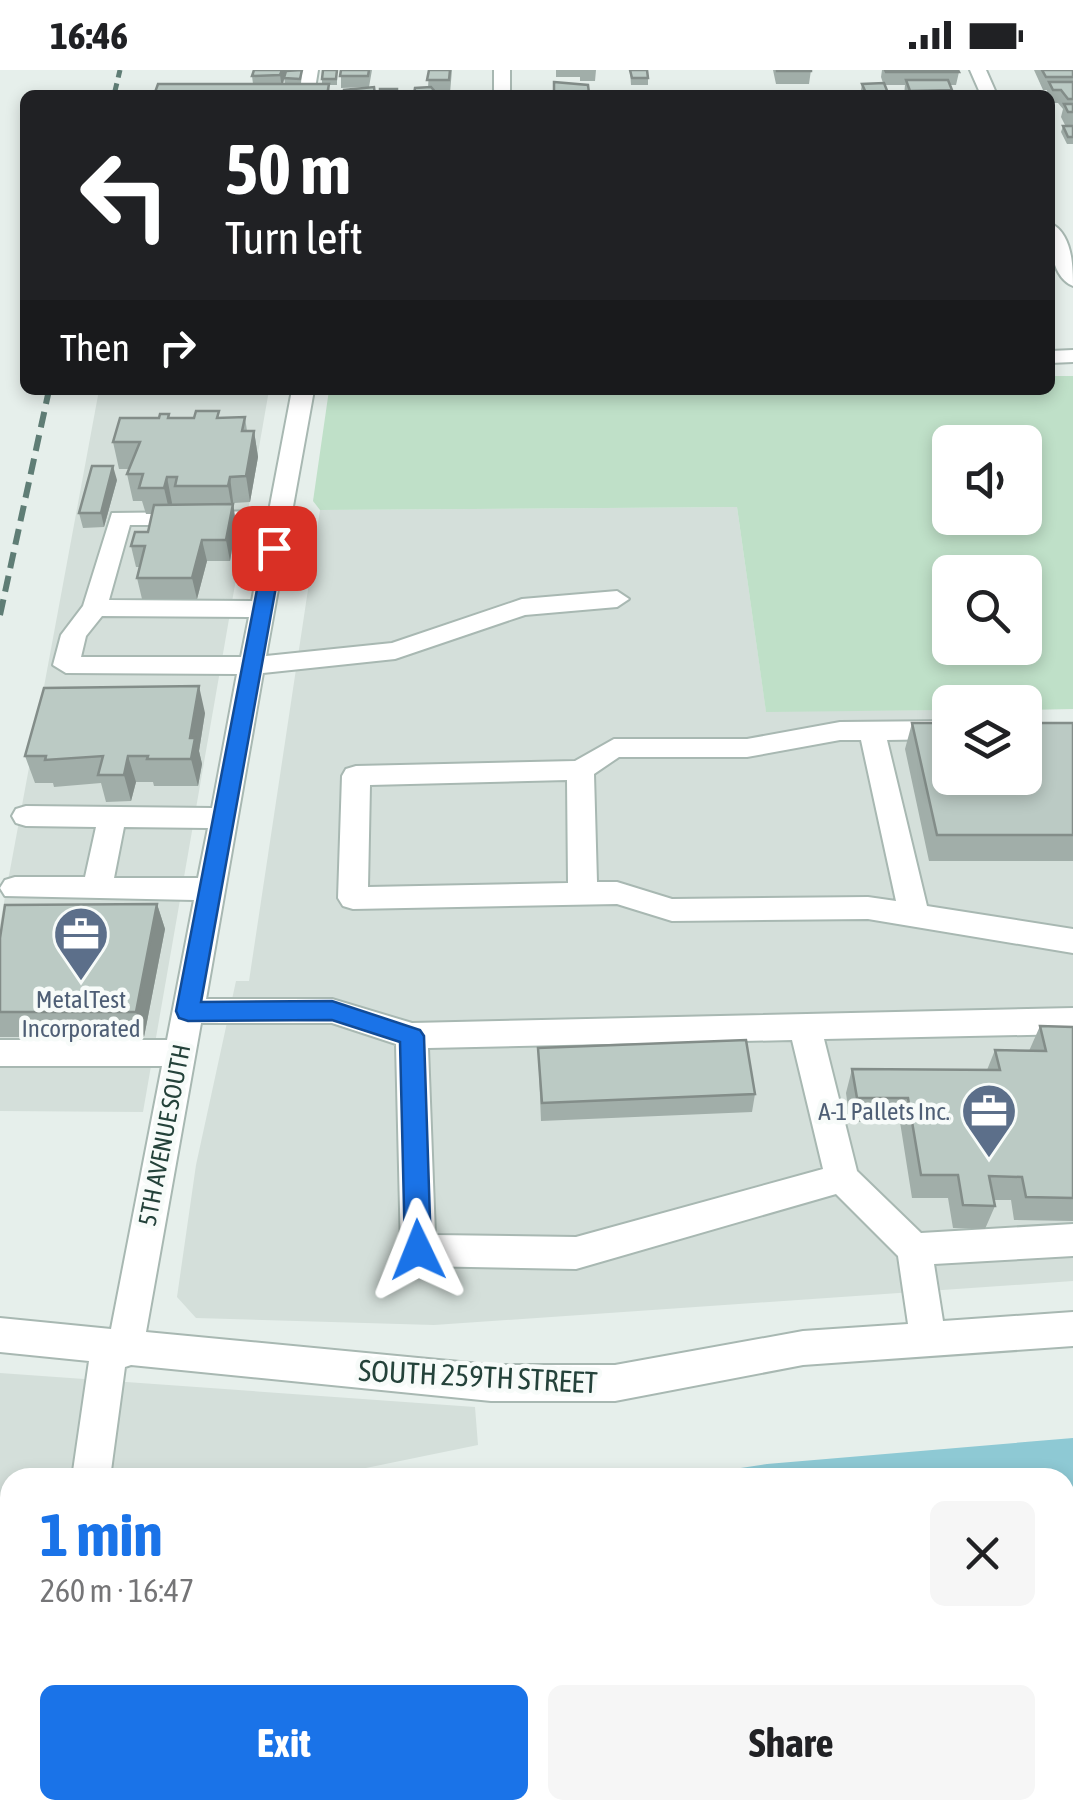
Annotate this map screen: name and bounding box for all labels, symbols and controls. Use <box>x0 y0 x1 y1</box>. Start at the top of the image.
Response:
text: 16:46 <box>50 14 128 57</box>
text: 50 m <box>225 129 351 209</box>
icon: left <box>60 130 190 260</box>
text: Turn left <box>225 212 363 264</box>
icon: right <box>150 320 205 375</box>
text: Then <box>60 326 130 369</box>
map controls <box>932 425 1042 795</box>
button: sound <box>932 425 1042 535</box>
pin <box>232 506 317 591</box>
icon: arrive <box>247 521 302 576</box>
button: search <box>932 555 1042 665</box>
button: layers <box>932 685 1042 795</box>
office icon: MetalTest Incorporated <box>51 904 111 983</box>
place label: MetalTest Incorporated <box>21 985 141 1042</box>
street label: 5TH AVENUE SOUTH <box>133 1042 195 1228</box>
office icon: A-1 Pallets Inc. <box>959 1081 1019 1160</box>
place label: A-1 Pallets Inc. <box>818 1097 950 1125</box>
position arrow <box>366 1198 470 1302</box>
street label: SOUTH 259TH STREET <box>358 1353 598 1399</box>
text: 1 min <box>40 1500 163 1569</box>
button: close <box>930 1501 1035 1606</box>
text: 260 m · 16:47 <box>40 1572 194 1609</box>
button: Exit <box>40 1685 528 1800</box>
button: Share <box>548 1685 1035 1800</box>

